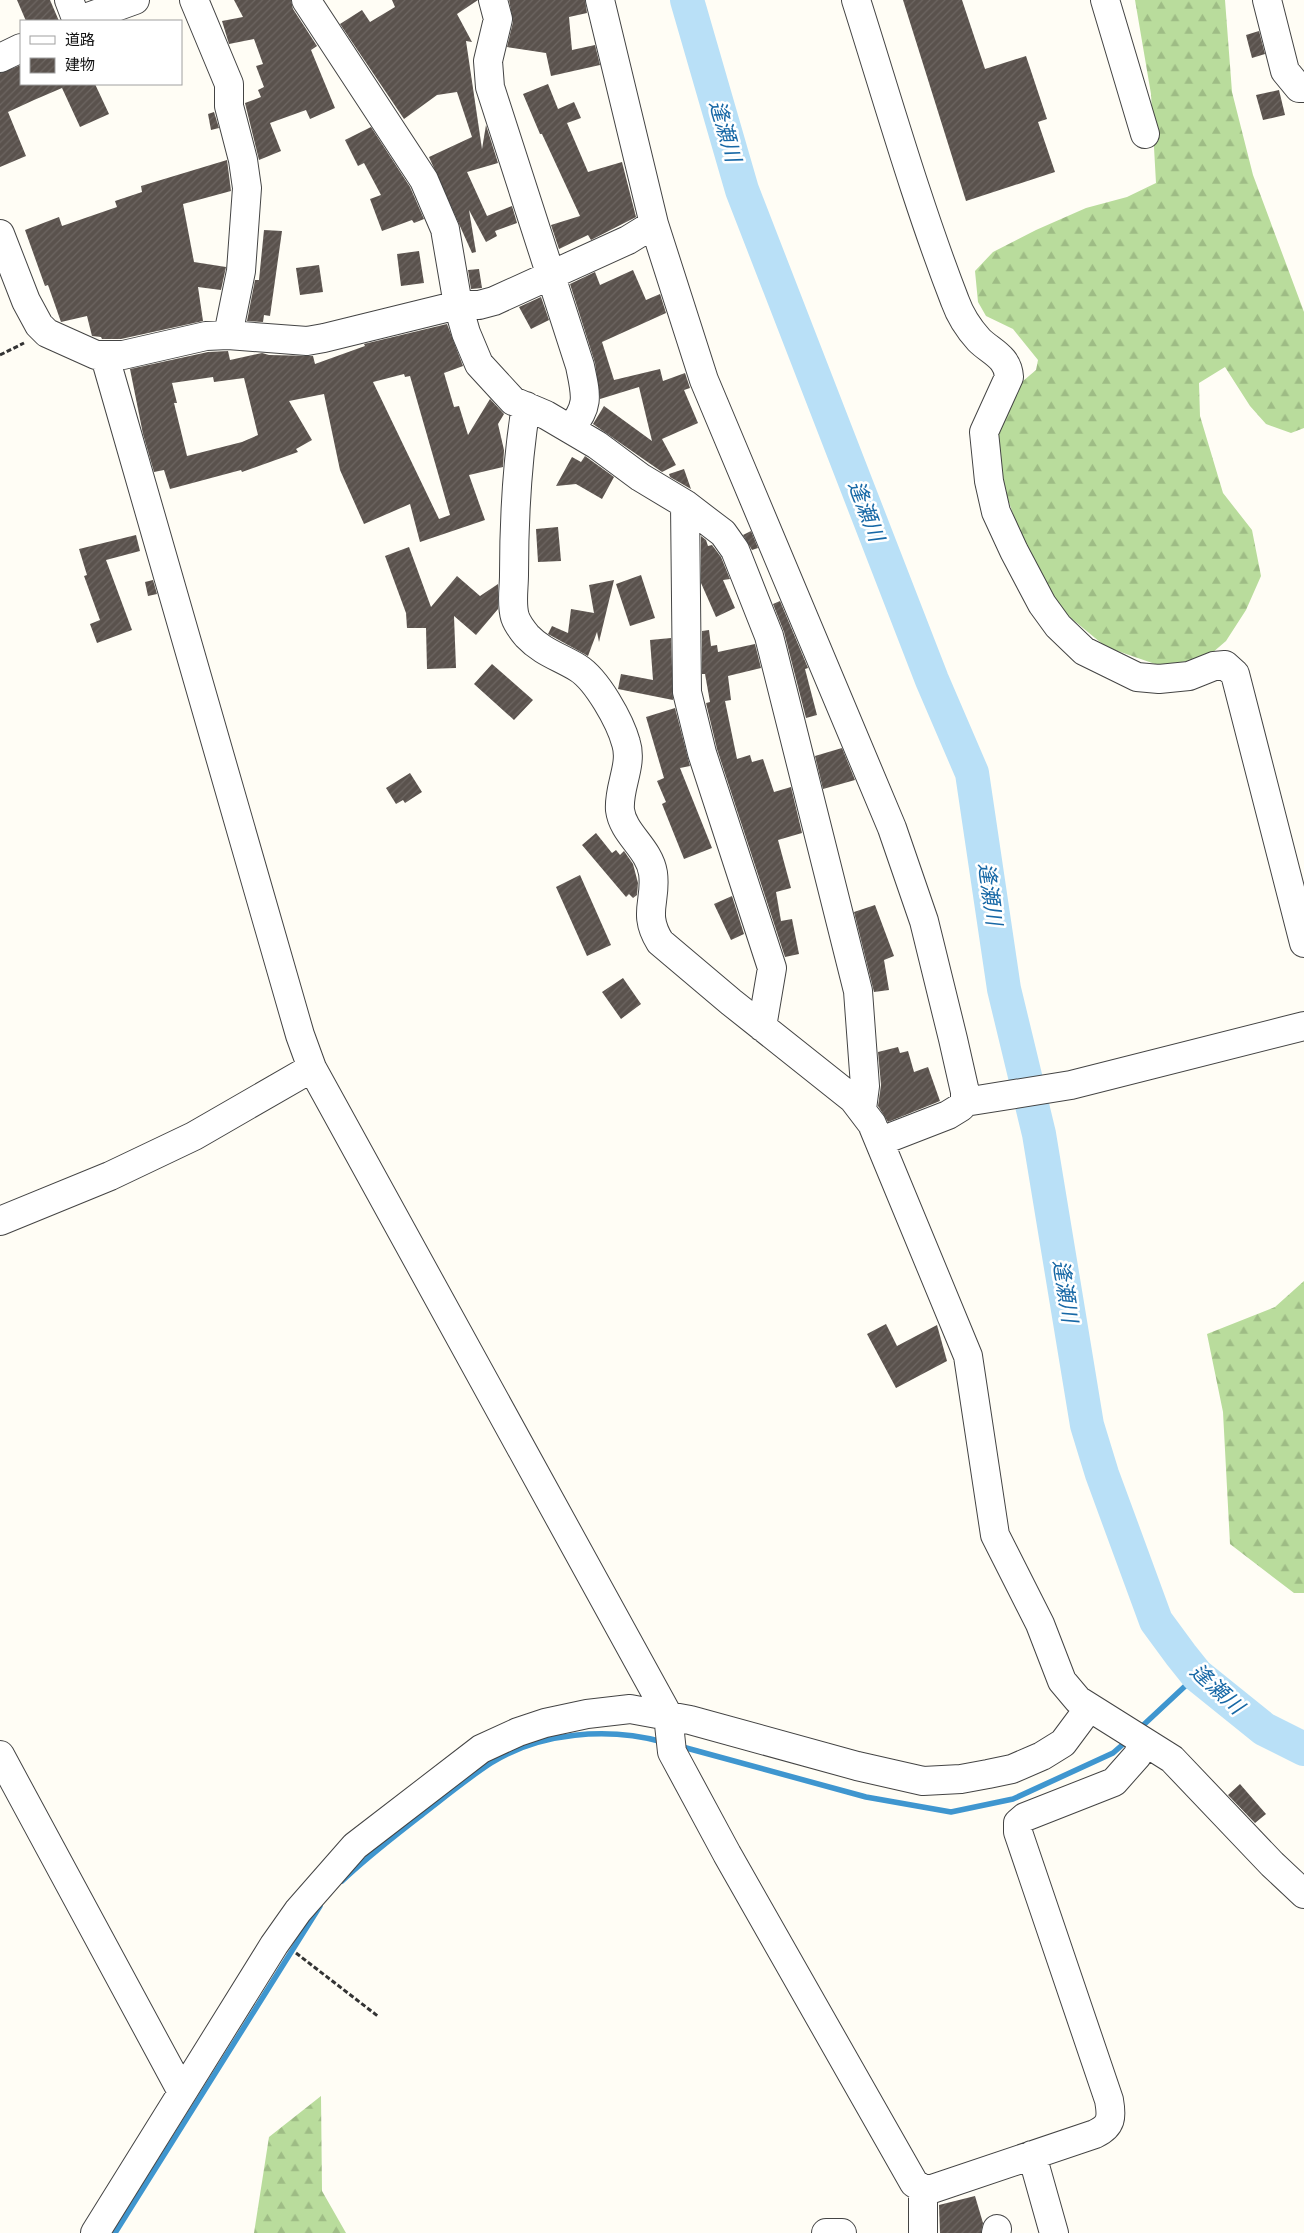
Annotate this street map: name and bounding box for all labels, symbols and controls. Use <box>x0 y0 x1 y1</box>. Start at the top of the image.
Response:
legend <box>20 20 182 85</box>
text: 道路 <box>65 31 95 49</box>
text: 建物 <box>65 56 95 74</box>
water label: 逢瀬川 <box>705 97 747 167</box>
water label: 逢瀬川 <box>844 477 890 547</box>
water label: 逢瀬川 <box>974 861 1008 929</box>
water label: 逢瀬川 <box>1048 1258 1083 1326</box>
water label: 逢瀬川 <box>1186 1658 1251 1720</box>

